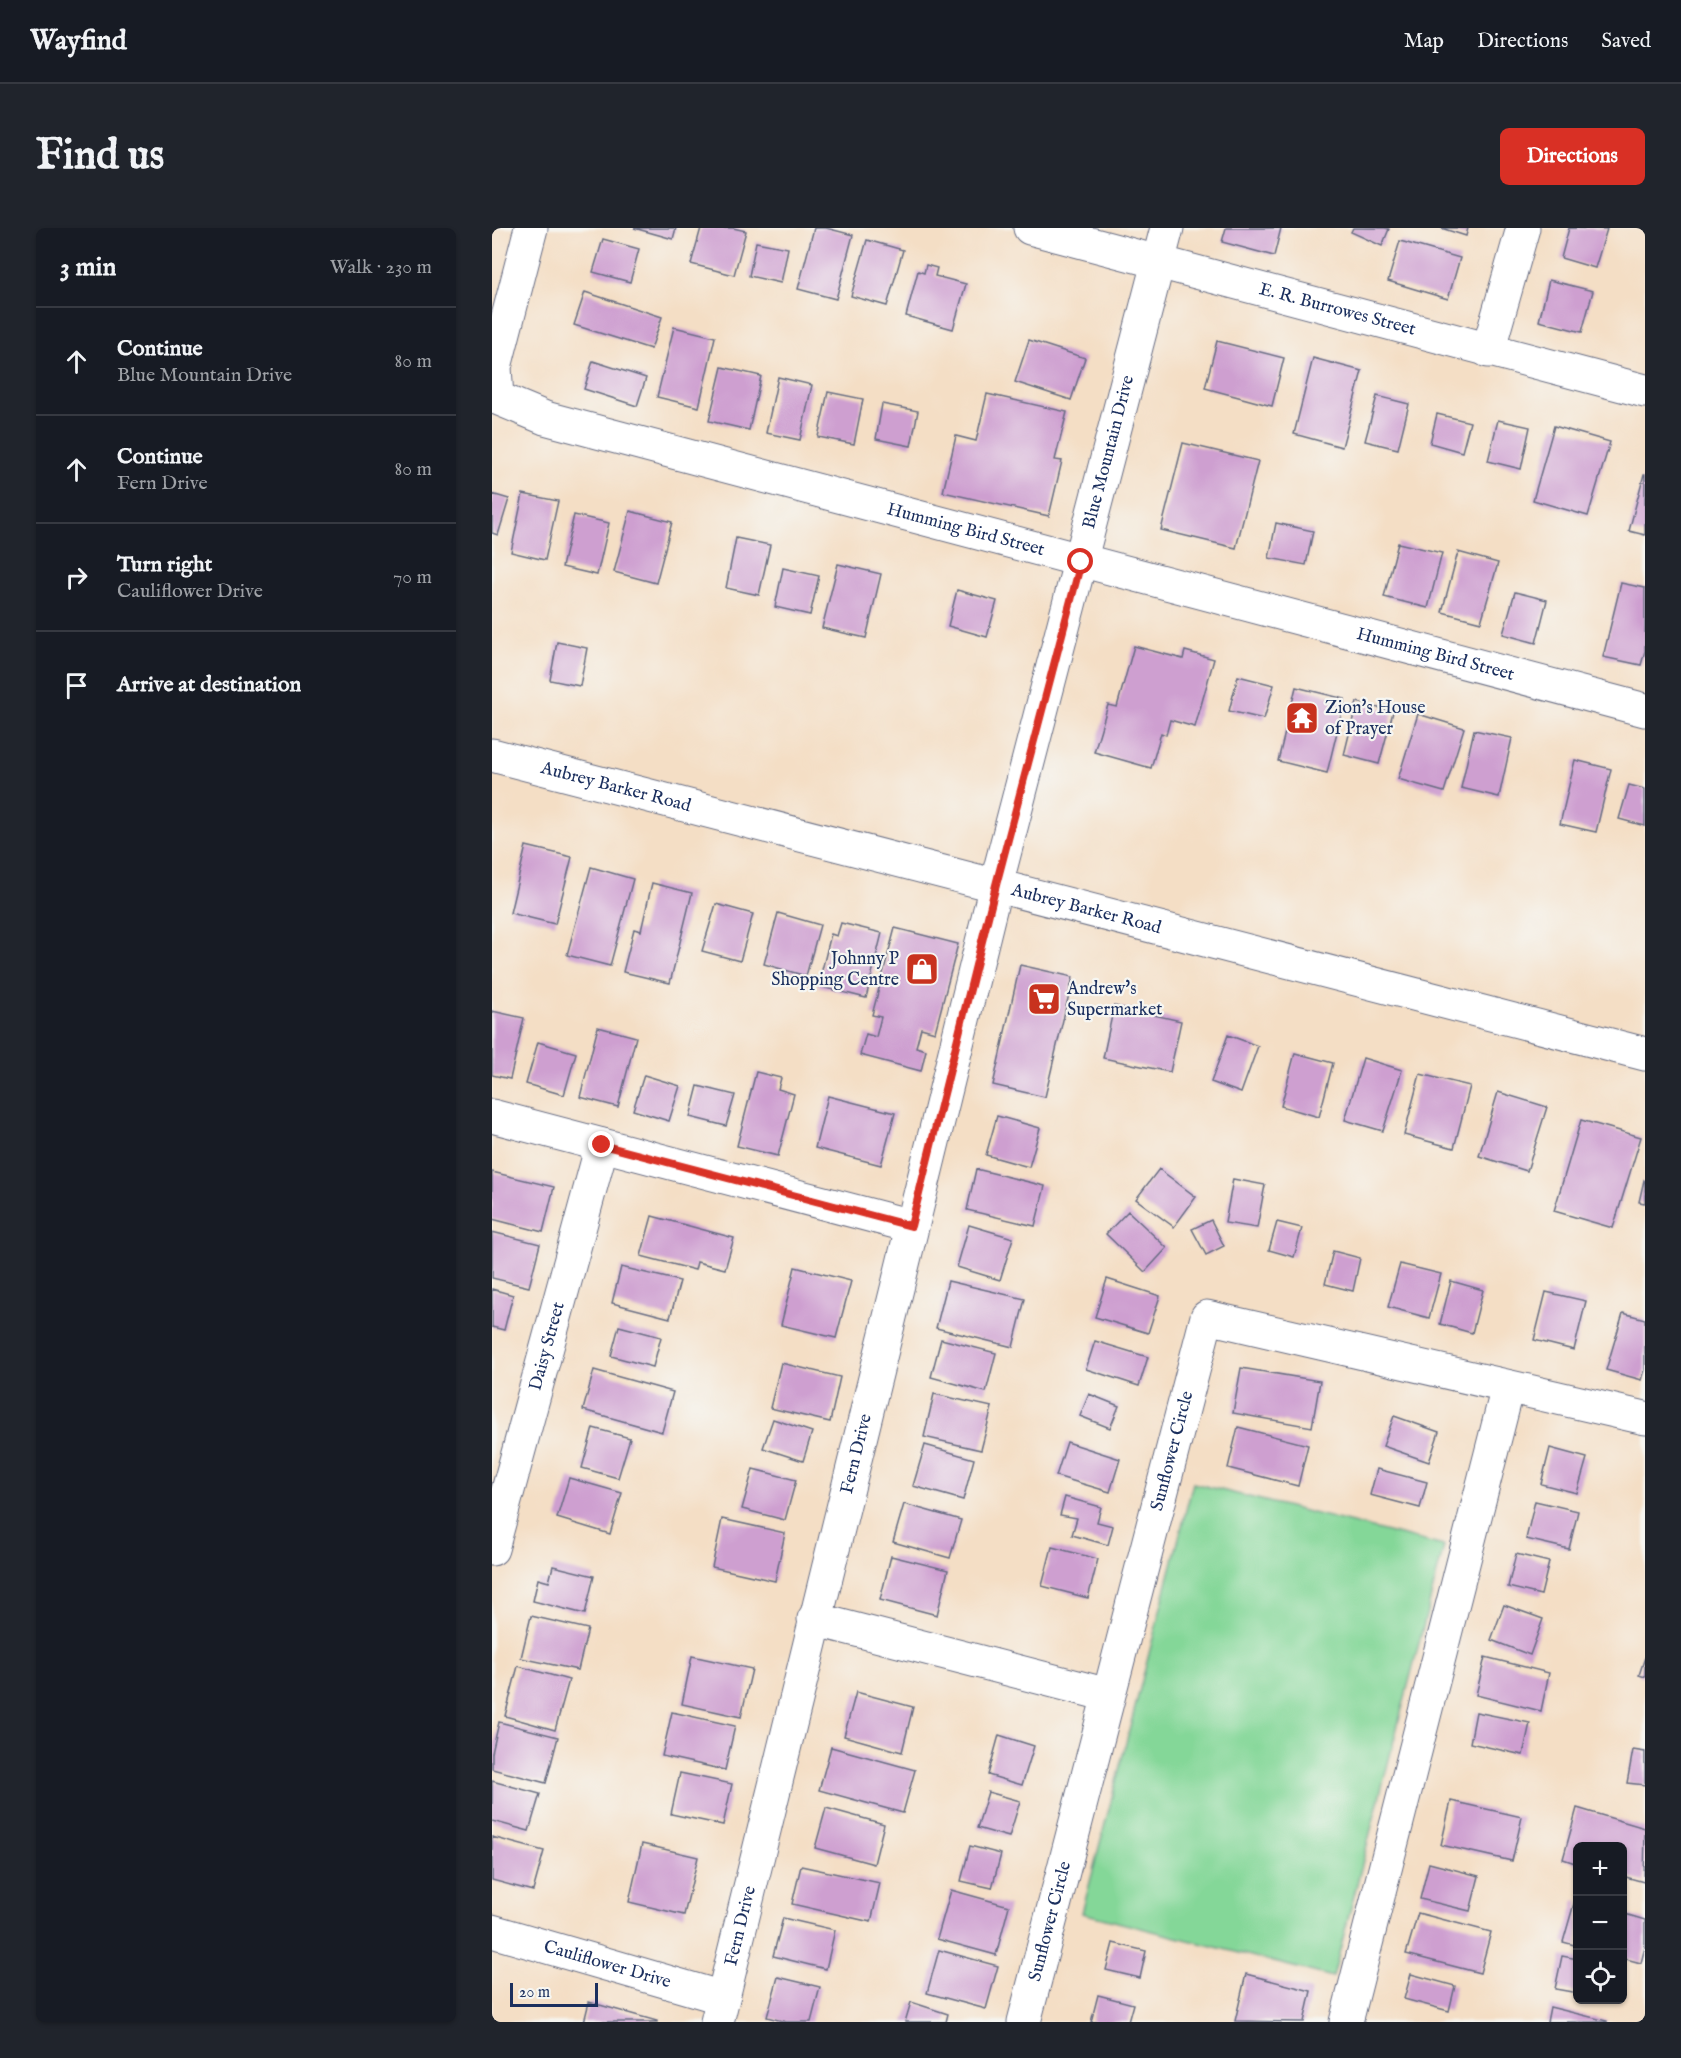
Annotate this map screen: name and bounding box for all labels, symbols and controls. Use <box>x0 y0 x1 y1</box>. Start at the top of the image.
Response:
text: Wayfind <box>30 24 127 59</box>
text: Map <box>1404 28 1444 55</box>
text: Directions <box>1477 28 1568 55</box>
text: Saved <box>1601 28 1651 55</box>
button: Directions <box>1500 128 1645 185</box>
text: Find us <box>36 130 164 183</box>
text: 3 min <box>60 251 116 284</box>
text: Walk · 230 m <box>330 255 432 280</box>
street label: E. R. Burrowes Street <box>1257 278 1418 341</box>
text: Continue <box>117 335 203 363</box>
icon: ahead <box>60 345 93 378</box>
text: 80 m <box>395 349 432 374</box>
text: Blue Mountain Drive <box>117 363 292 388</box>
street label: Blue Mountain Drive <box>1078 373 1140 531</box>
text: Continue <box>117 443 203 471</box>
icon: ahead <box>60 453 93 486</box>
text: 80 m <box>395 457 432 482</box>
text: Fern Drive <box>117 471 208 496</box>
street label: Humming Bird Street <box>884 498 1047 562</box>
route start <box>1067 548 1093 574</box>
text: Turn right <box>117 551 212 579</box>
icon: right <box>60 561 93 594</box>
text: 70 m <box>393 565 432 590</box>
text: Cauliflower Drive <box>117 579 263 604</box>
street label: Humming Bird Street <box>1354 622 1517 686</box>
icon: arrive <box>60 669 93 702</box>
text: Arrive at destination <box>117 671 301 699</box>
place label: Zion's House of Prayer <box>1325 697 1425 741</box>
temple icon: Zion's House of Prayer <box>1284 700 1320 736</box>
street label: Aubrey Barker Road <box>537 756 694 818</box>
street label: Aubrey Barker Road <box>1008 878 1164 940</box>
place label: Johnny P Shopping Centre <box>771 948 899 992</box>
shop icon: Johnny P Shopping Centre <box>904 951 940 987</box>
place label: Andrew's Supermarket <box>1066 978 1162 1022</box>
supermarket icon: Andrew's Supermarket <box>1026 981 1062 1017</box>
route end <box>588 1131 614 1157</box>
street label: Daisy Street <box>524 1299 570 1393</box>
street label: Sunflower Circle <box>1146 1388 1199 1513</box>
street label: Fern Drive <box>836 1411 877 1496</box>
map controls <box>1573 1842 1627 2004</box>
button: + <box>1573 1842 1627 1896</box>
street label: Sunflower Circle <box>1024 1859 1077 1984</box>
street label: Fern Drive <box>720 1883 761 1968</box>
button: − <box>1573 1896 1627 1950</box>
street label: Cauliflower Drive <box>541 1935 674 1994</box>
button: locate <box>1573 1950 1627 2004</box>
scale bar <box>510 1980 598 2008</box>
text: 20 m <box>519 1983 550 2003</box>

